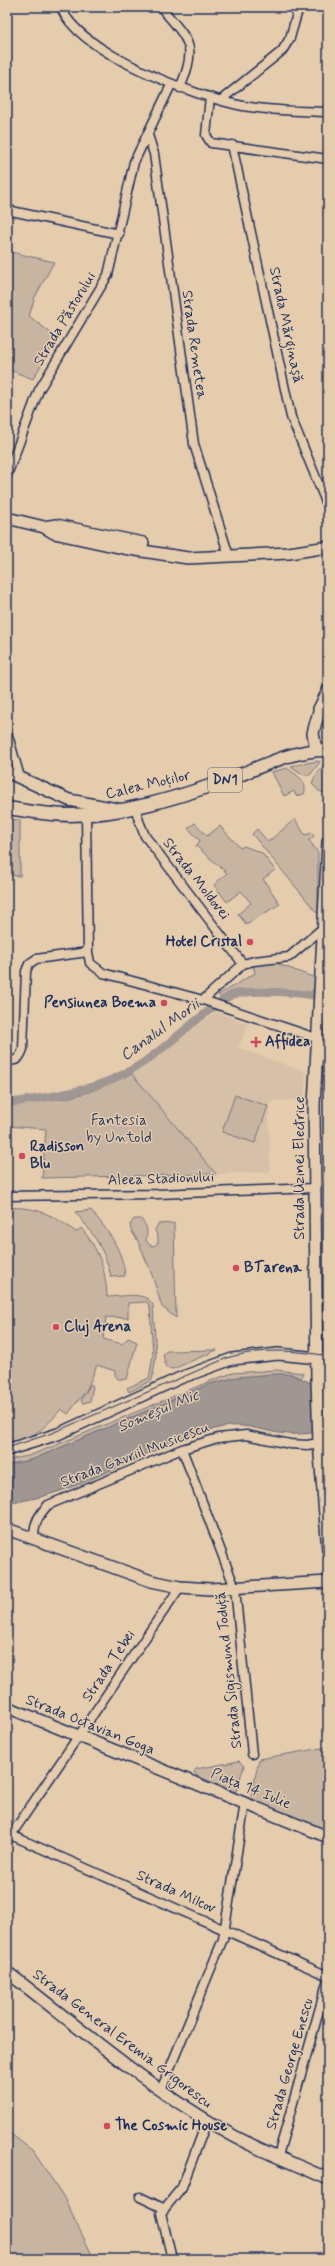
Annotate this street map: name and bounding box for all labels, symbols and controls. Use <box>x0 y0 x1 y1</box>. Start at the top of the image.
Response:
street label: Strada Mărginașă <box>263 265 308 385</box>
street label: Strada Păstorului <box>29 268 101 370</box>
street label: Strada Remetea <box>176 289 212 402</box>
street label: Calea Moților <box>104 765 193 804</box>
road number: DN1 <box>208 768 242 792</box>
street label: Strada Moldovei <box>158 834 234 924</box>
place label: Hotel Cristal <box>166 932 242 952</box>
marker: Hotel Cristal <box>245 937 255 947</box>
place label: Pensiunea Boema <box>44 993 156 1013</box>
water label: Canalul Morii <box>116 993 206 1066</box>
marker: Pensiunea Boema <box>159 998 169 1008</box>
place label: Affidea <box>265 1031 310 1052</box>
marker: Affidea <box>250 1036 262 1048</box>
street label: Strada Uzinei Electrice <box>290 1096 310 1240</box>
park label: Fantesia by Untold <box>86 1111 152 1148</box>
place label: Radisson Blu <box>30 1137 84 1174</box>
marker: Radisson Blu <box>17 1151 27 1161</box>
street label: Aleea Stadionului <box>107 1167 215 1191</box>
place label: BTarena <box>244 1258 303 1278</box>
marker: BTarena <box>231 1263 241 1273</box>
place label: Cluj Arena <box>64 1317 131 1337</box>
marker: Cluj Arena <box>51 1322 61 1332</box>
water label: Someșul Mic <box>114 1384 203 1437</box>
street label: Strada Gavriil Musicescu <box>58 1417 212 1493</box>
street label: Strada Sigismund Toduță <box>211 1590 248 1749</box>
street label: Strada Țebei <box>78 1626 140 1706</box>
street label: Strada Octavian Goga <box>23 1690 157 1760</box>
street label: Piața 14 Iulie <box>208 1764 294 1814</box>
street label: Strada Milcov <box>133 1866 219 1919</box>
street label: Strada General Eremia Grigorescu <box>28 1965 216 2114</box>
street label: Strada George Enescu <box>262 1996 318 2132</box>
place label: The Cosmic House <box>115 2116 227 2136</box>
marker: The Cosmic House <box>102 2121 112 2131</box>

